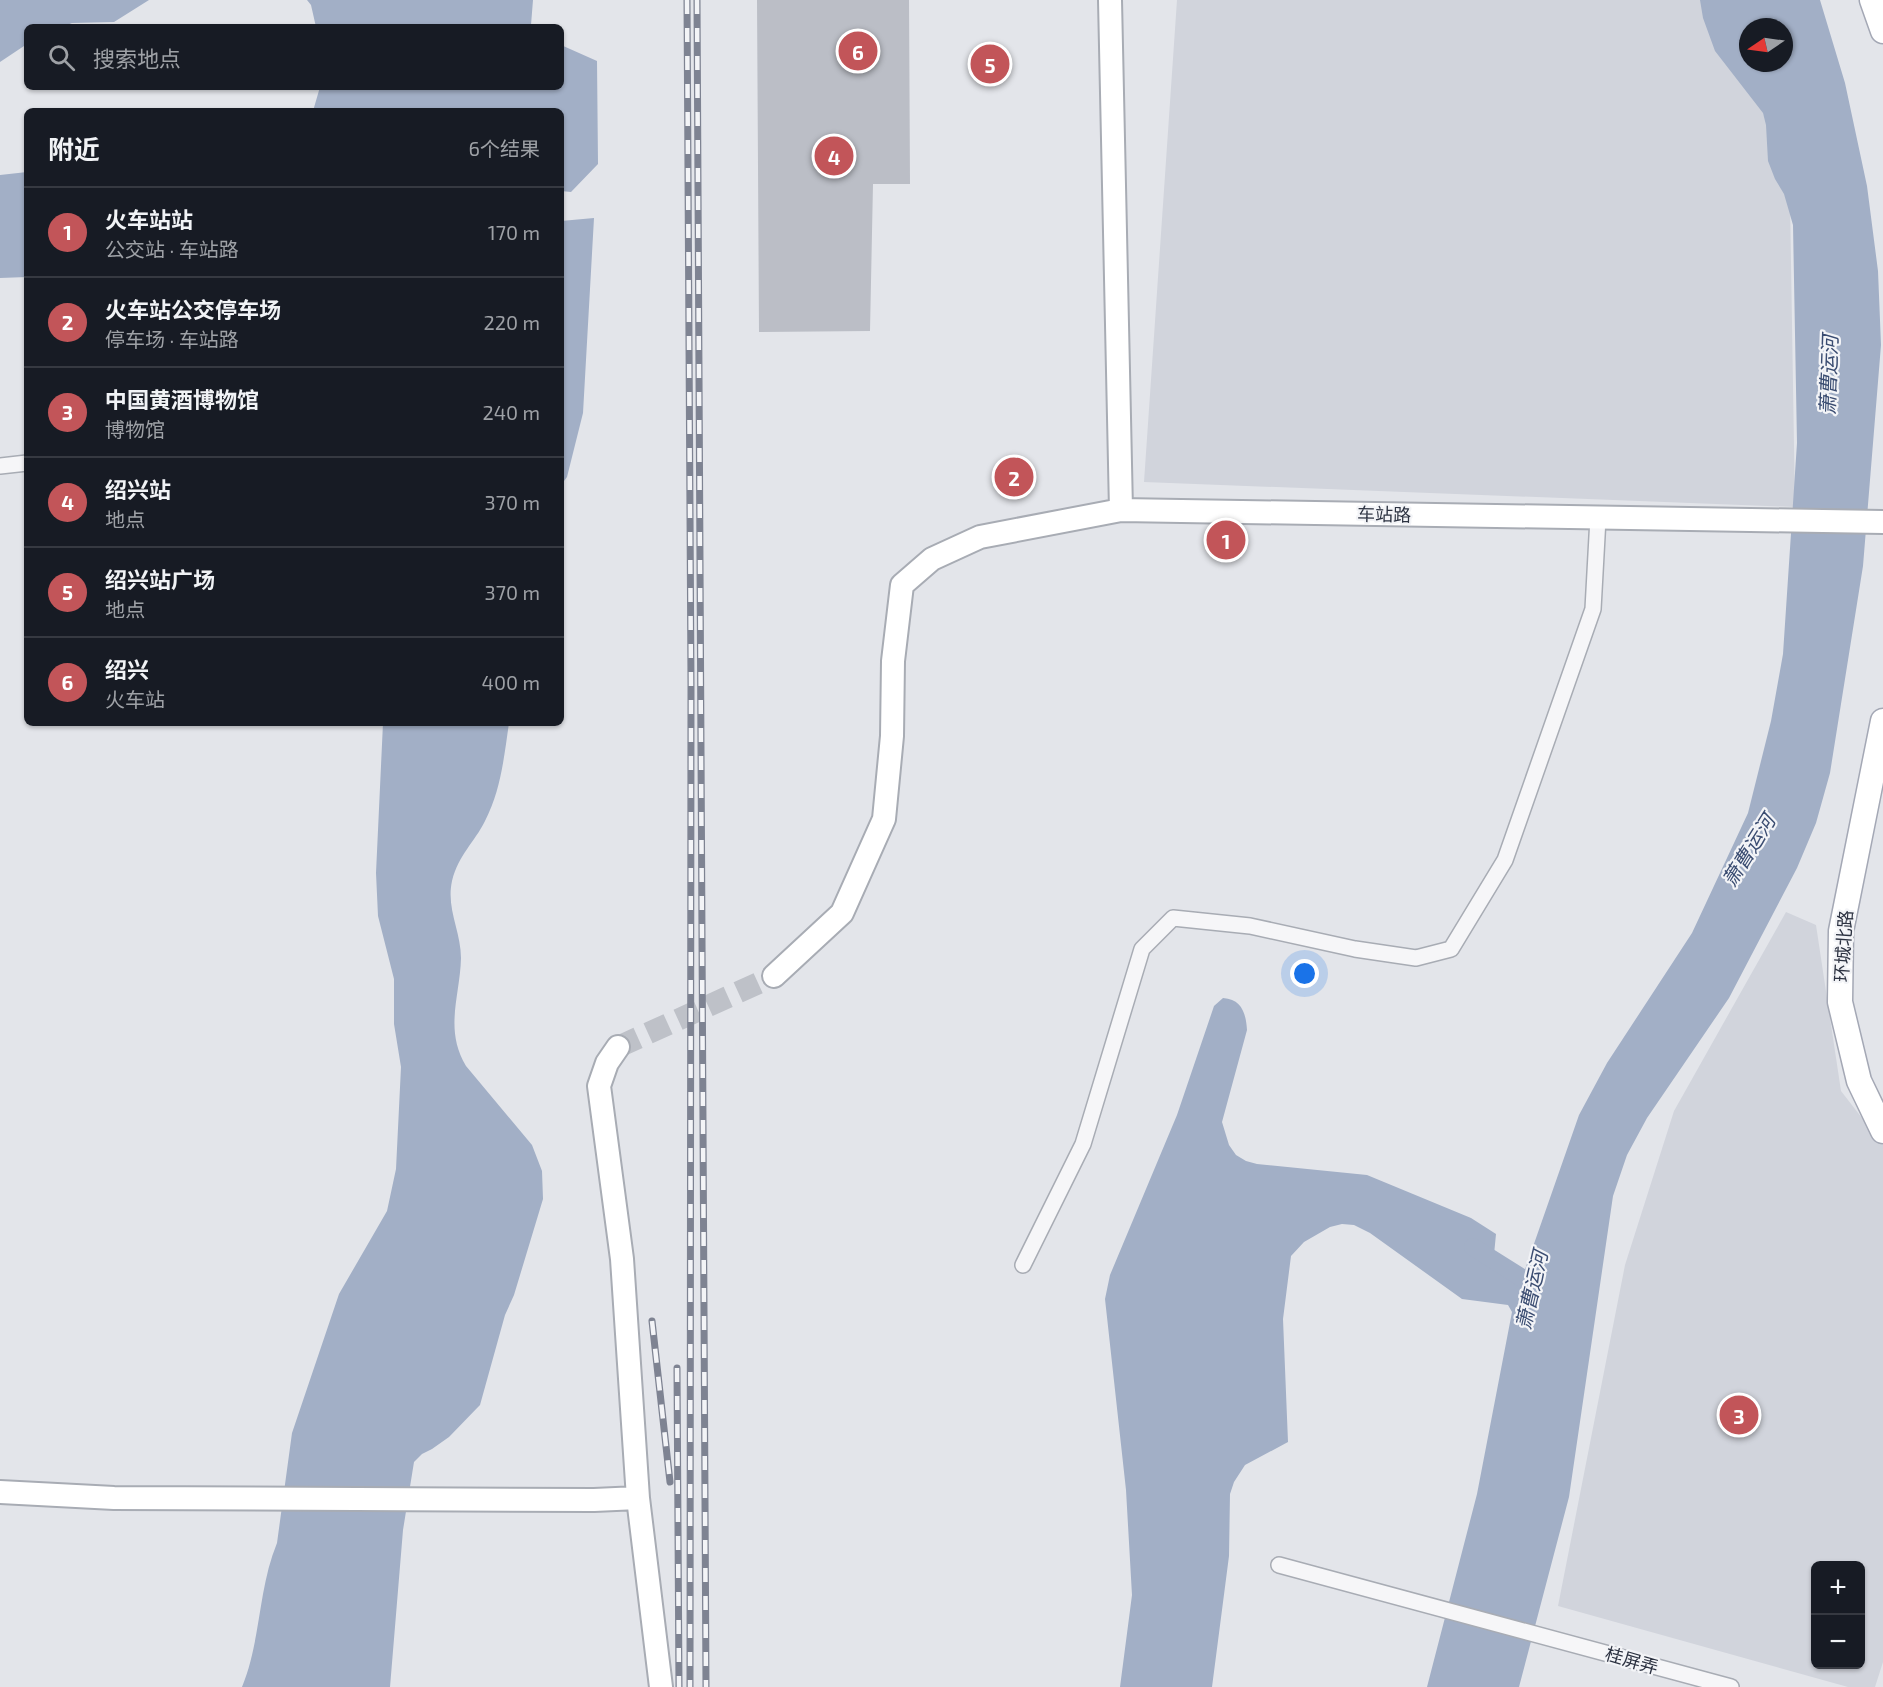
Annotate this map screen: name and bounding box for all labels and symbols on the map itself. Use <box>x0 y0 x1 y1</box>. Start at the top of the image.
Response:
north arrow <box>1739 18 1793 72</box>
pin: 6 <box>838 28 878 74</box>
pin: 5 <box>970 42 1010 86</box>
pin: 4 <box>814 134 854 178</box>
water label: 萧曹运河 <box>1815 331 1842 415</box>
pin: 2 <box>994 454 1034 500</box>
street label: 车站路 <box>1357 503 1411 525</box>
pin: 1 <box>1206 518 1246 562</box>
water label: 萧曹运河 <box>1717 806 1781 890</box>
street label: 环城北路 <box>1830 909 1856 983</box>
your location <box>1290 959 1319 988</box>
water label: 萧曹运河 <box>1510 1244 1553 1332</box>
pin: 3 <box>1720 1392 1758 1438</box>
street label: 桂屏弄 <box>1603 1642 1661 1678</box>

